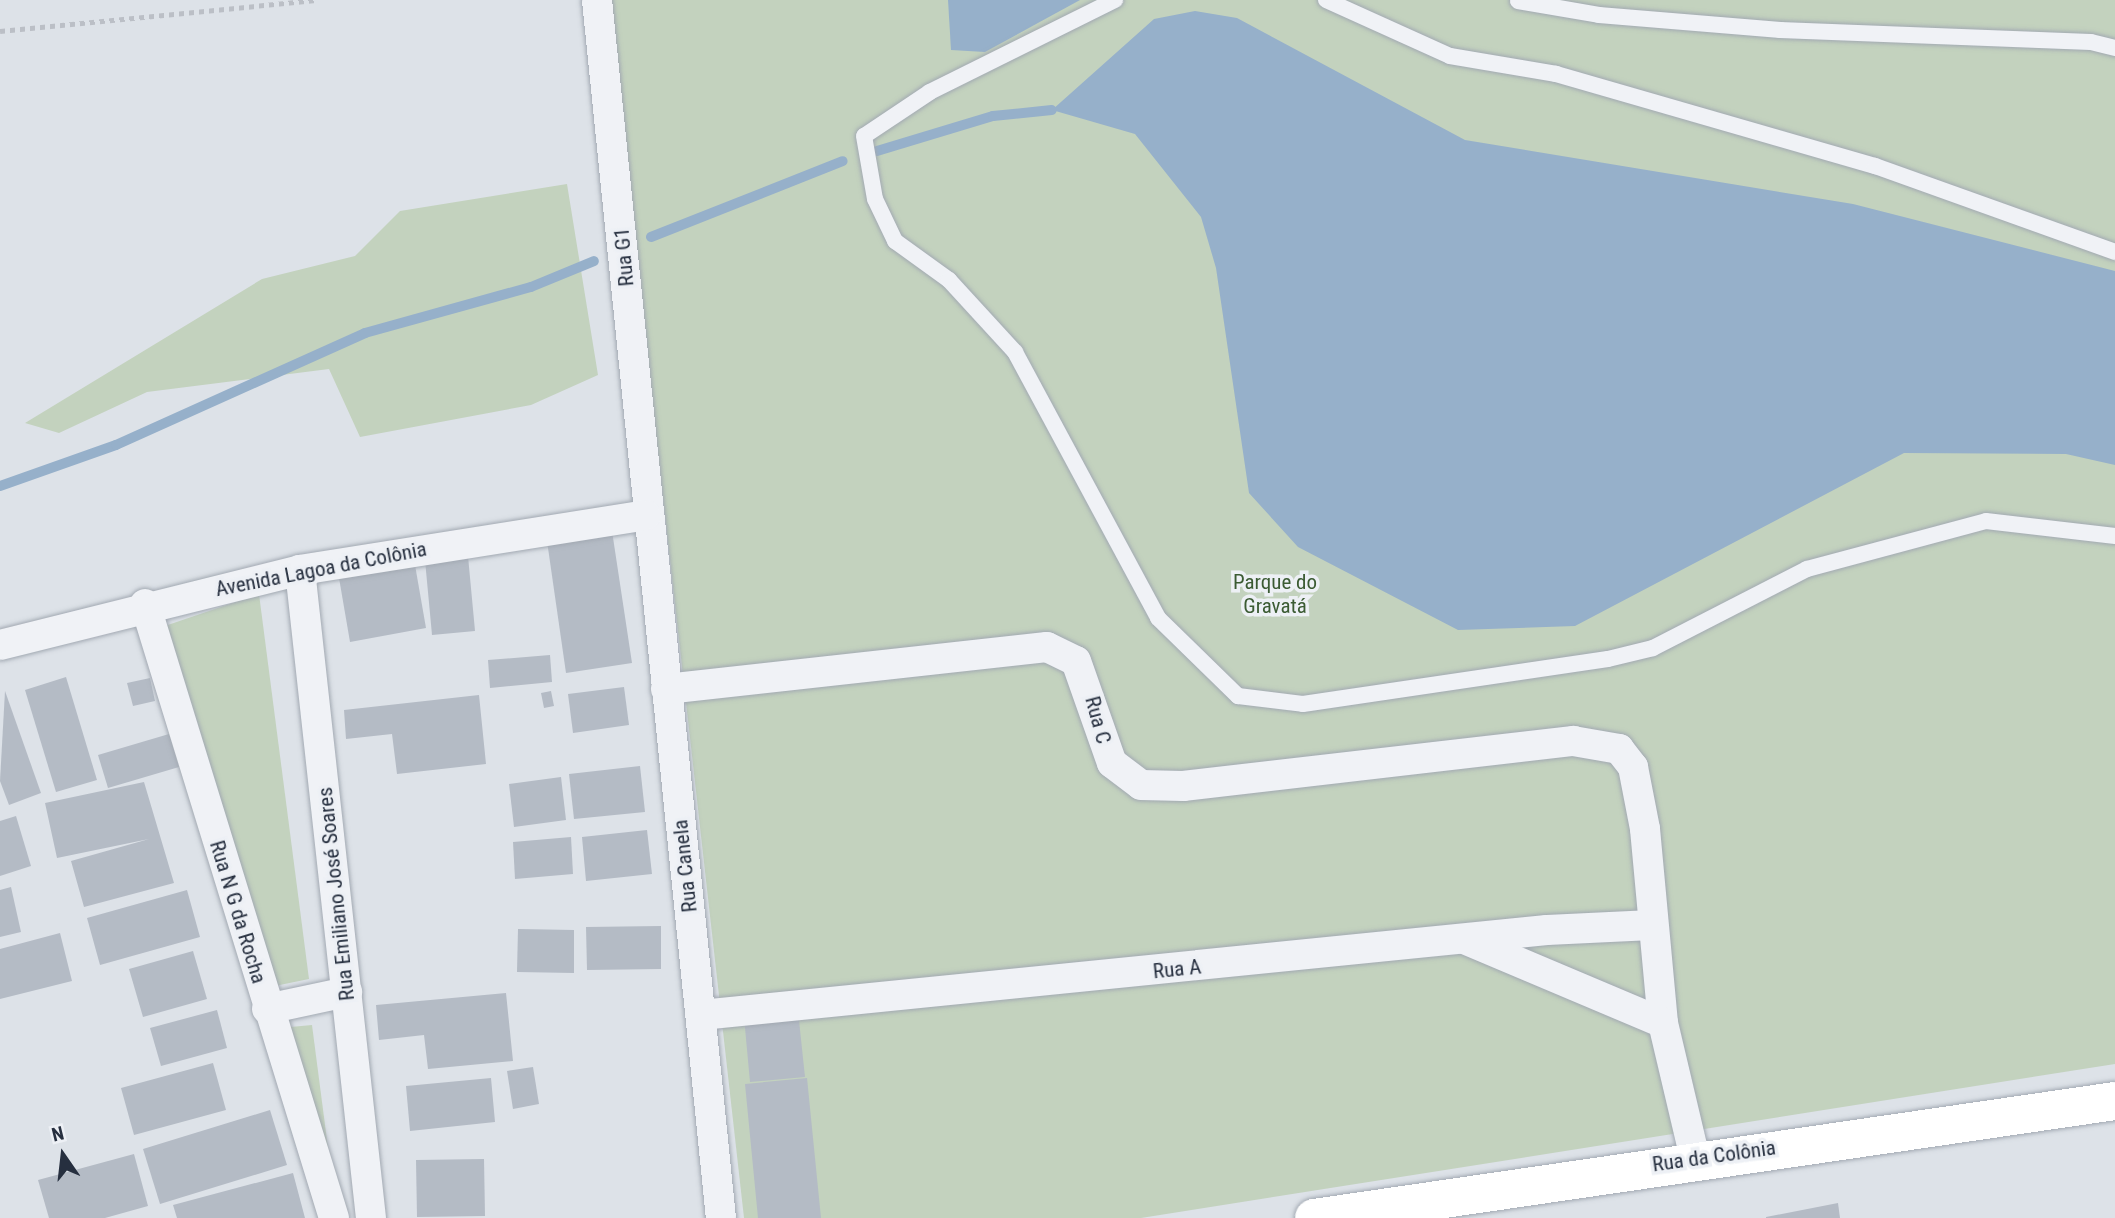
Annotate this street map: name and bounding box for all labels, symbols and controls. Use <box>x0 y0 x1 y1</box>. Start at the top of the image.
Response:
street label: Rua G1 <box>609 227 639 287</box>
street label: Avenida Lagoa da Colônia <box>213 536 429 602</box>
park label: Parque do Gravatá <box>1233 569 1317 619</box>
street label: Rua C <box>1080 694 1116 746</box>
street label: Rua Emiliano José Soares <box>312 786 360 1002</box>
street label: Rua Canela <box>668 818 702 914</box>
street label: Rua N G da Rocha <box>204 837 272 987</box>
street label: Rua A <box>1152 954 1202 984</box>
north arrow <box>28 1120 98 1190</box>
text: N <box>49 1122 66 1147</box>
street label: Rua da Colônia <box>1651 1135 1777 1177</box>

